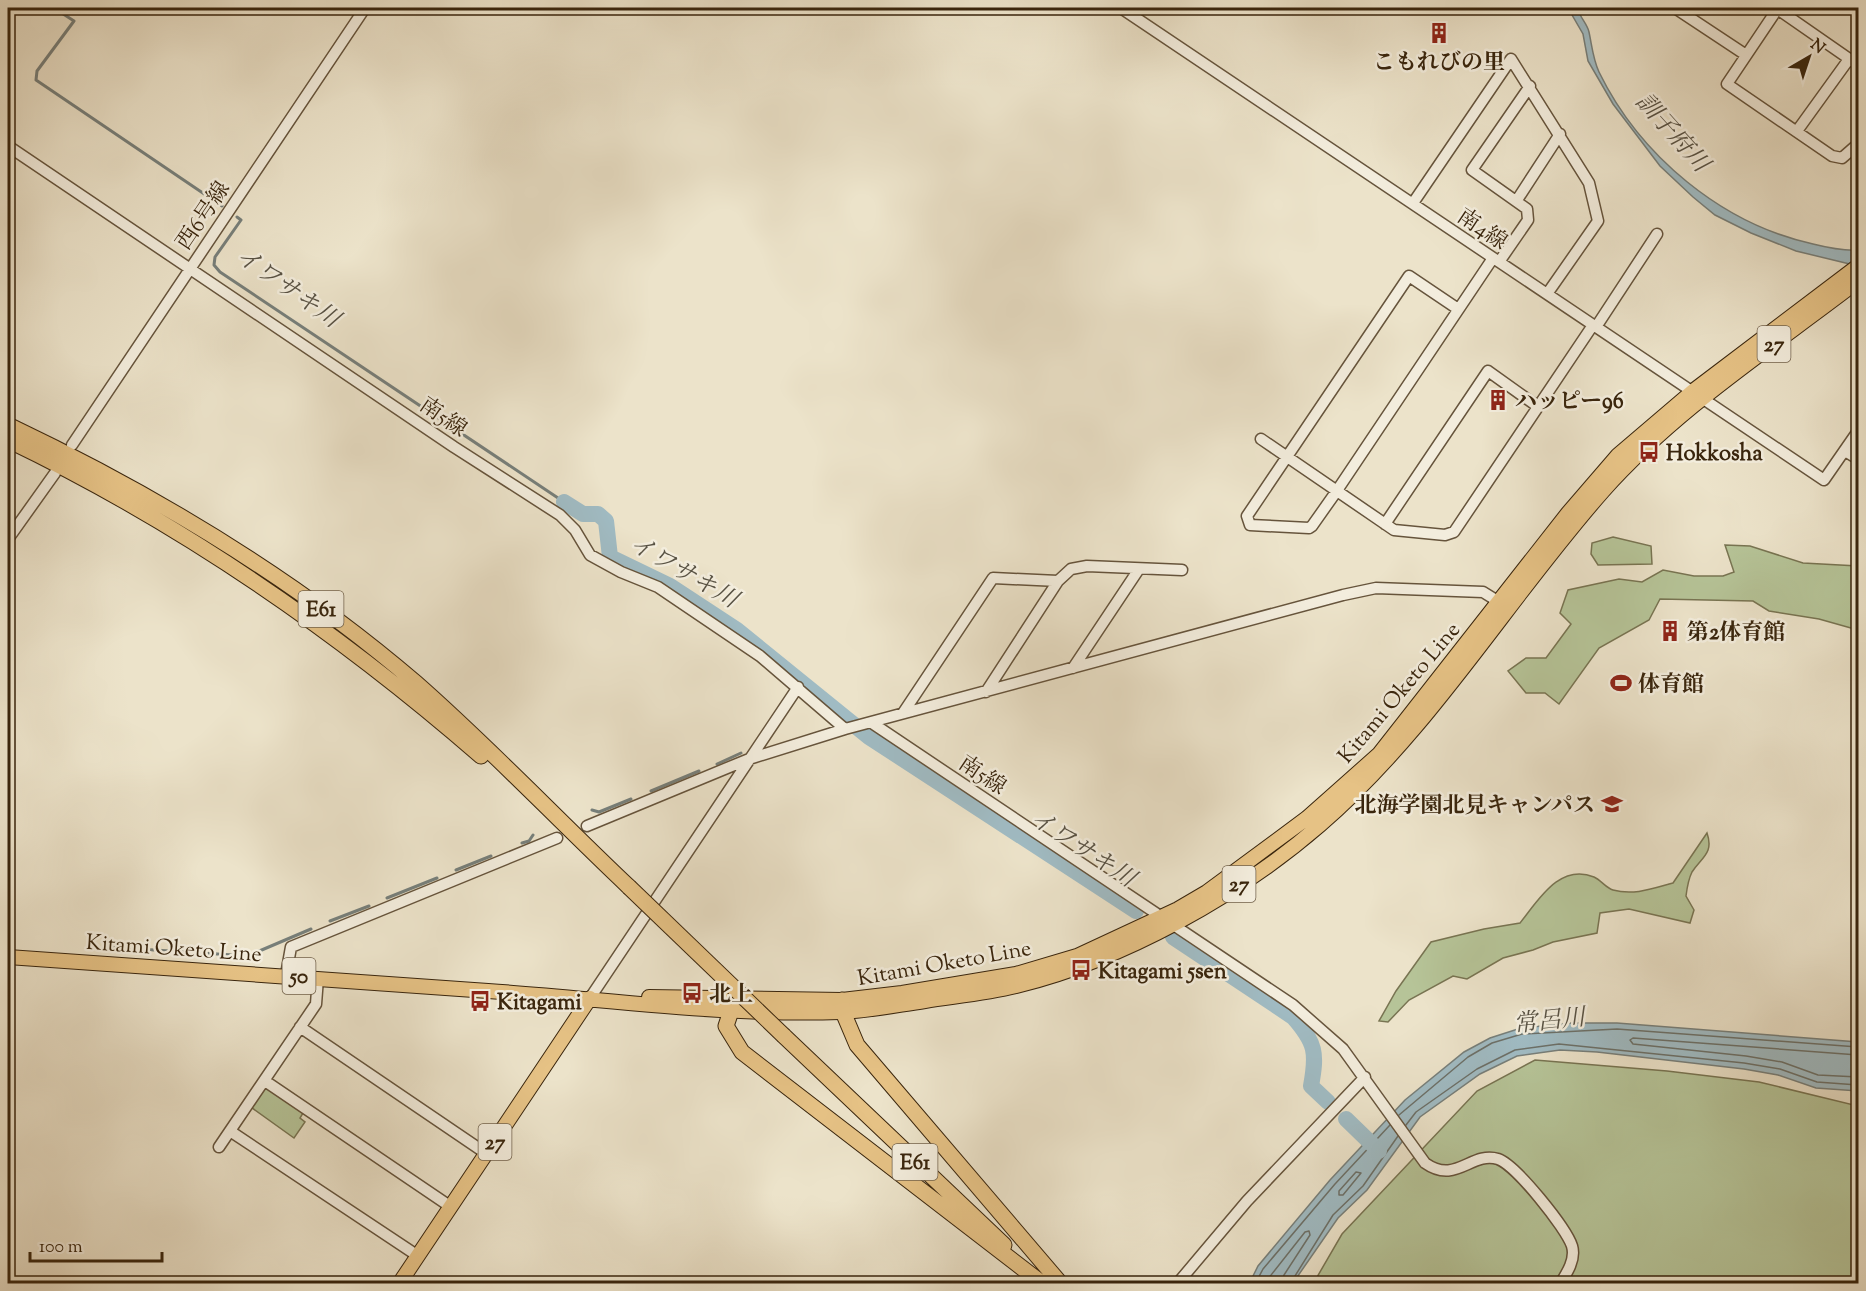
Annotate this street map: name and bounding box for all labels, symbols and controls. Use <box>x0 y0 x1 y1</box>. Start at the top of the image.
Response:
building icon: こもれびの里 <box>1427 21 1451 45</box>
north arrow <box>1779 27 1839 87</box>
text: N <box>1805 34 1829 60</box>
place label: こもれびの里 <box>1373 48 1505 80</box>
water label: 訓子府川 <box>1627 86 1718 183</box>
street label: 西6号線 <box>170 176 239 258</box>
street label: 南4線 <box>1450 202 1513 259</box>
water label: イワサキ川 <box>228 240 348 339</box>
road number: 27 <box>1758 326 1790 362</box>
place label: ハッピー96 <box>1515 387 1624 419</box>
building icon: ハッピー96 <box>1486 388 1510 412</box>
street label: 南5線 <box>412 391 473 446</box>
place label: Hokkosha <box>1666 439 1763 471</box>
bus stop icon: Hokkosha <box>1637 440 1661 464</box>
water label: イワサキ川 <box>623 528 746 619</box>
road number: E61 <box>298 591 344 627</box>
street label: Kitami Oketo Line <box>1331 616 1469 772</box>
place label: 第2体育館 <box>1687 618 1785 650</box>
building icon: 第2体育館 <box>1658 619 1682 643</box>
place label: 体育館 <box>1638 670 1704 702</box>
sports icon: 体育館 <box>1609 671 1633 695</box>
street label: 南5線 <box>951 749 1012 804</box>
place label: 北海学園北見キャンパス <box>1355 791 1595 823</box>
school or university icon: 北海学園北見キャンパス <box>1600 792 1624 816</box>
water label: イワサキ川 <box>1022 803 1144 898</box>
road number: 27 <box>1222 866 1256 902</box>
street label: Kitami Oketo Line <box>85 928 263 972</box>
street label: Kitami Oketo Line <box>855 934 1034 996</box>
place label: Kitagami 5sen <box>1098 957 1227 989</box>
road number: 50 <box>282 958 316 994</box>
bus stop icon: Kitagami 5sen <box>1069 958 1093 982</box>
place label: 北上 <box>709 980 753 1012</box>
bus stop icon: 北上 <box>680 981 704 1005</box>
place label: Kitagami <box>497 988 582 1020</box>
bus stop icon: Kitagami <box>468 989 492 1013</box>
water label: 常呂川 <box>1512 1001 1590 1043</box>
road number: 27 <box>478 1124 512 1160</box>
road number: E61 <box>892 1144 938 1180</box>
scale bar <box>30 1225 162 1263</box>
text: 100 m <box>39 1235 83 1261</box>

